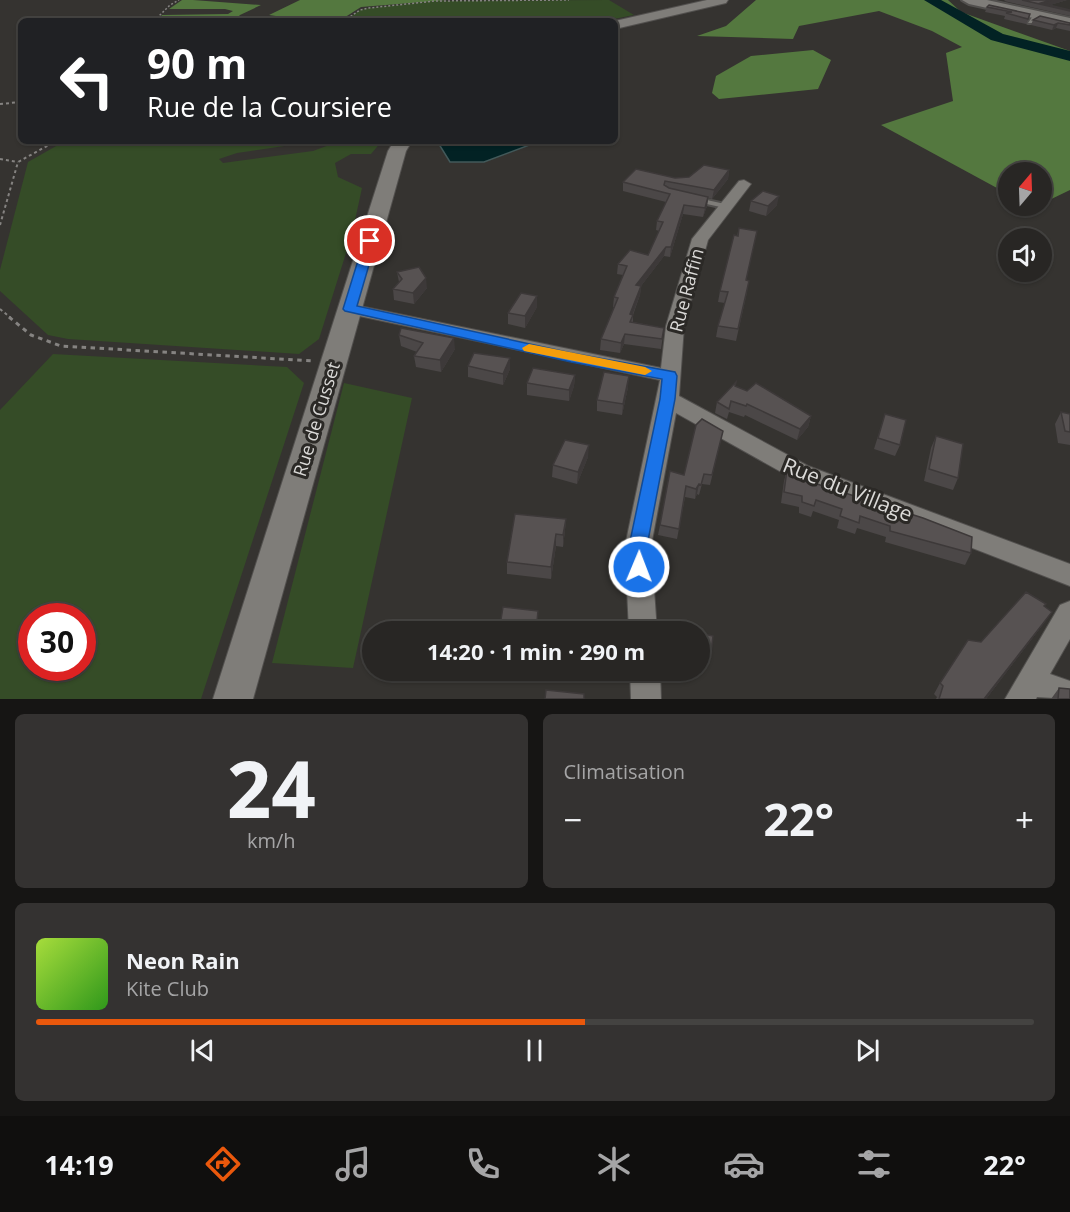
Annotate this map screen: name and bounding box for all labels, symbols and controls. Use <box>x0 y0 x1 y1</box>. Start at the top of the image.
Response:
text: 90 m <box>147 34 247 91</box>
icon: left <box>48 42 126 120</box>
text: Rue de la Coursiere <box>147 88 392 125</box>
north arrow <box>998 162 1052 216</box>
map controls <box>998 162 1052 282</box>
pin <box>344 215 395 266</box>
icon: arrive <box>353 224 386 257</box>
button: sound <box>998 228 1052 282</box>
street label: Rue Raffin <box>663 245 709 335</box>
street label: Rue de Cusset <box>287 359 345 479</box>
street label: Rue du Village <box>779 450 917 528</box>
position arrow <box>607 535 671 599</box>
speed limit sign: 30 <box>18 603 96 681</box>
text: 14:20 · 1 min · 290 m <box>427 636 645 666</box>
text: 24 <box>227 735 316 841</box>
text: Climatisation <box>564 758 685 785</box>
text: 22° <box>763 788 834 849</box>
text: − <box>564 797 582 842</box>
text: + <box>1015 797 1034 842</box>
text: km/h <box>247 827 296 854</box>
text: Neon Rain <box>126 945 240 975</box>
text: Kite Club <box>126 975 209 1002</box>
icon: previous <box>186 1034 219 1067</box>
icon: pause <box>518 1034 551 1067</box>
icon: next <box>851 1034 884 1067</box>
icon: directions <box>202 1143 244 1185</box>
icon: music <box>332 1143 374 1185</box>
icon: phone <box>462 1143 504 1185</box>
icon: climate <box>593 1143 635 1185</box>
icon: car <box>723 1143 765 1185</box>
icon: filters <box>853 1143 895 1185</box>
text: 14:19 <box>44 1146 114 1183</box>
text: 22° <box>983 1146 1026 1183</box>

